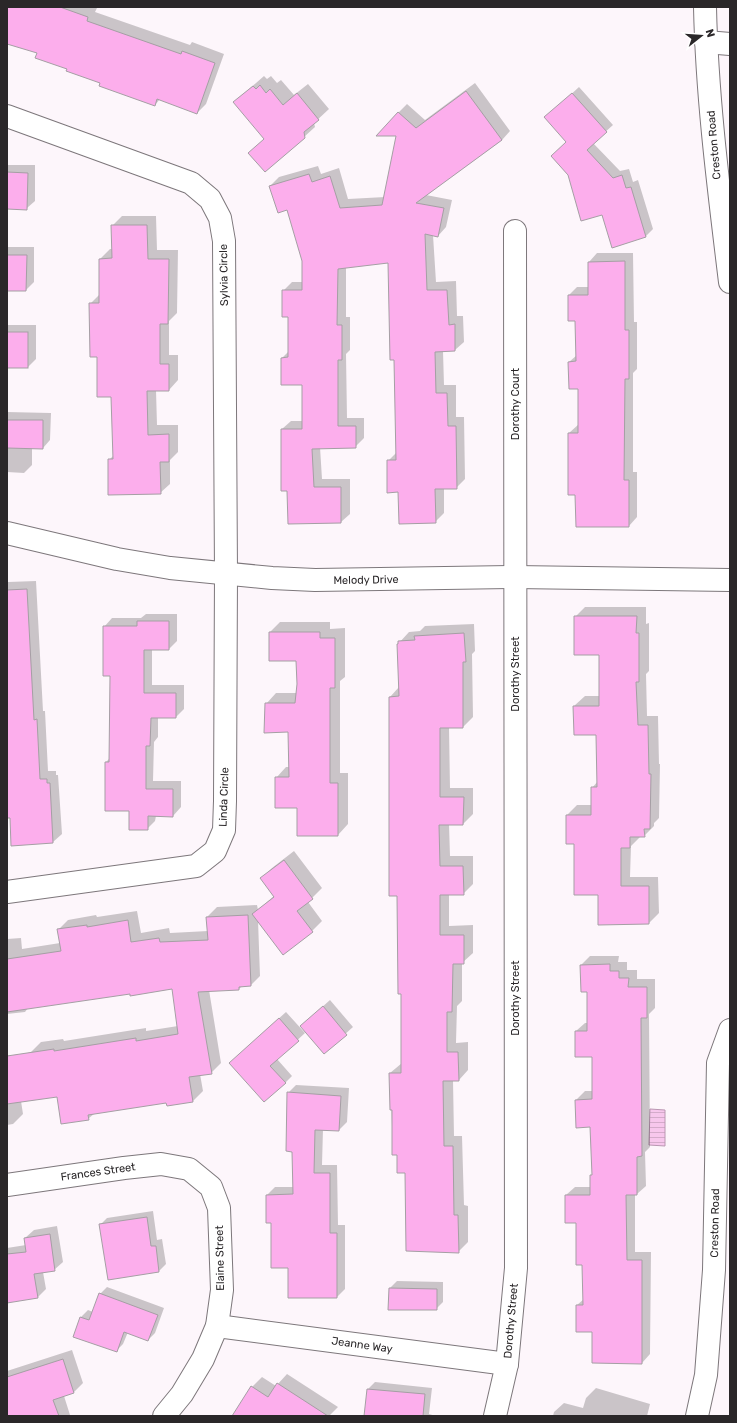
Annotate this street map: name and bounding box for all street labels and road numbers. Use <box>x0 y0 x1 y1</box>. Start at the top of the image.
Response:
street label: Creston Road <box>705 110 723 180</box>
street label: Sylvia Circle <box>217 244 231 306</box>
street label: Dorothy Court <box>509 367 522 440</box>
street label: Melody Drive <box>333 573 399 587</box>
street label: Dorothy Street <box>509 636 522 712</box>
street label: Linda Circle <box>216 767 232 827</box>
street label: Dorothy Street <box>509 960 522 1036</box>
street label: Frances Street <box>60 1160 137 1184</box>
street label: Creston Road <box>708 1188 722 1258</box>
street label: Elaine Street <box>213 1225 227 1291</box>
street label: Dorothy Street <box>501 1282 521 1359</box>
street label: Jeanne Way <box>330 1334 394 1356</box>

